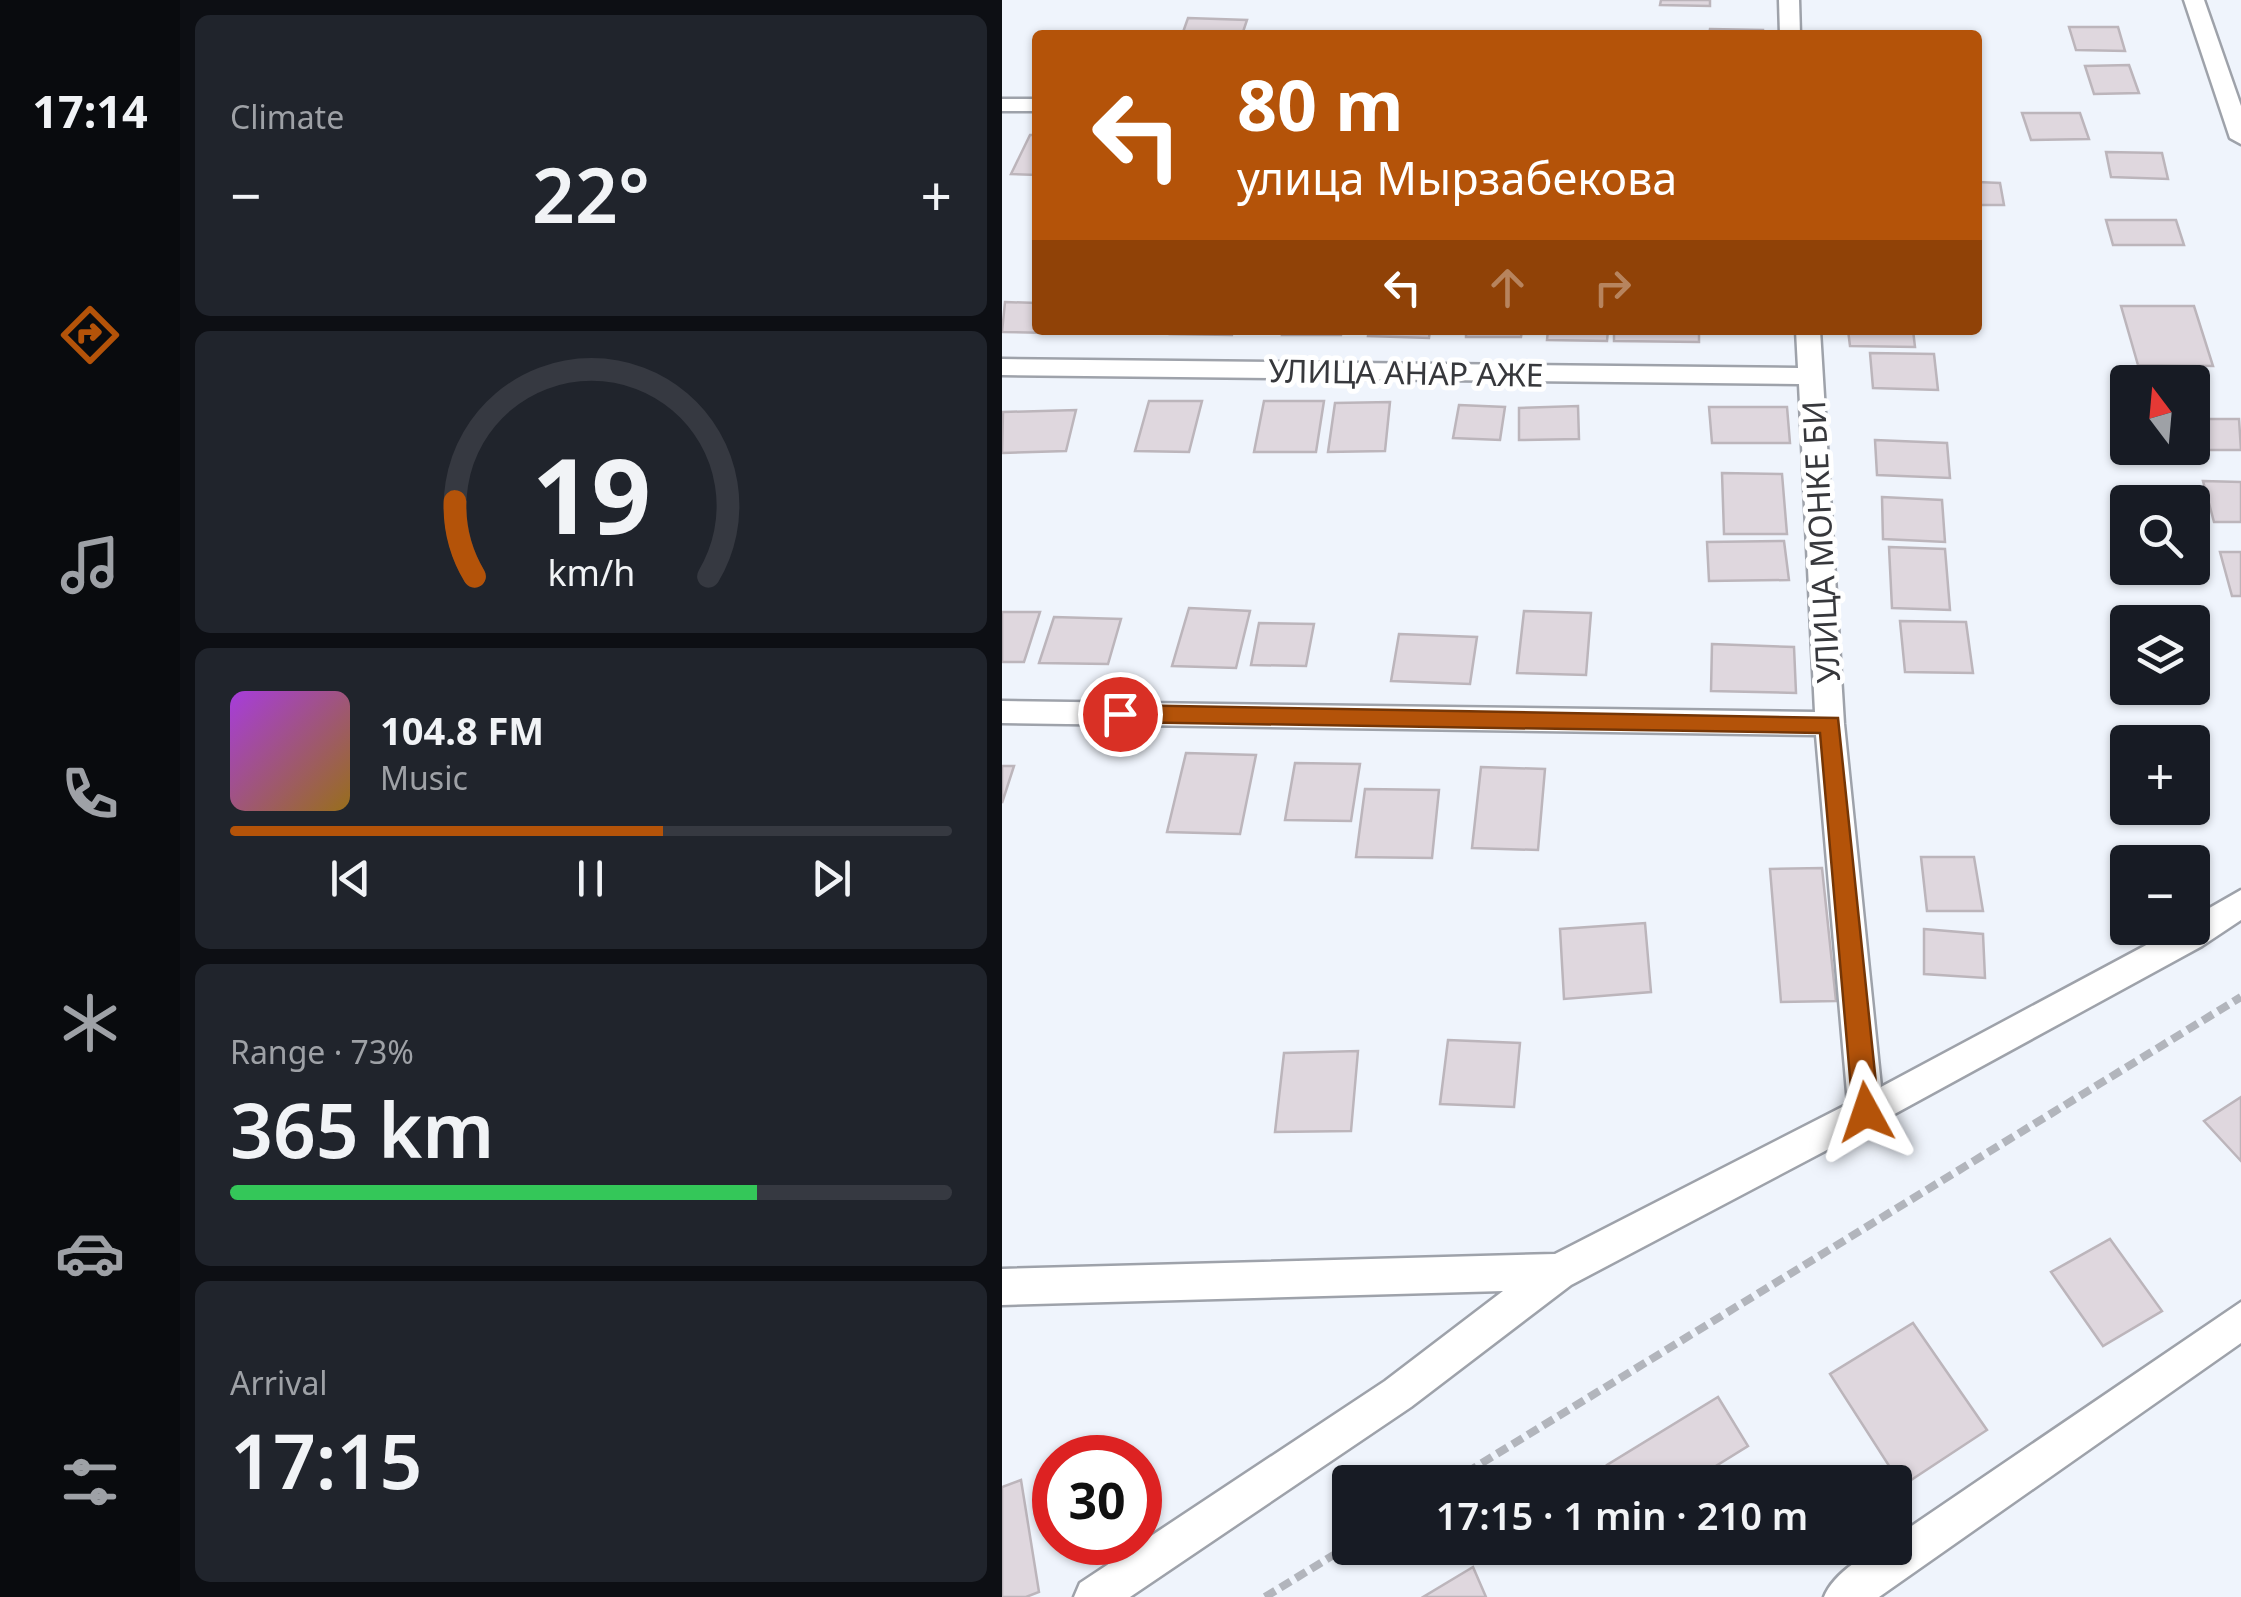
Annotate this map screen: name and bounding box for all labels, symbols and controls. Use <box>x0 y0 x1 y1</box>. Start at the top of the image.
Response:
text: 80 m <box>1237 56 1404 152</box>
icon: left <box>1072 70 1202 200</box>
text: 17:14 <box>32 80 148 141</box>
text: Climate <box>230 95 344 138</box>
text: 22° <box>532 143 650 245</box>
text: улица Мырзабекова <box>1237 147 1677 208</box>
text: − <box>230 157 261 232</box>
text: + <box>921 157 952 232</box>
icon: left <box>1375 260 1430 315</box>
icon: ahead <box>1480 260 1535 315</box>
icon: right <box>1585 260 1640 315</box>
icon: directions <box>55 300 125 370</box>
street label: УЛИЦА АНАР АЖЕ <box>1268 348 1544 396</box>
north arrow <box>2110 365 2210 465</box>
map controls <box>2110 365 2210 945</box>
street label: УЛИЦА МОНКЕ БИ <box>1791 400 1849 684</box>
text: 19 <box>532 423 650 564</box>
button: search <box>2110 485 2210 585</box>
icon: music <box>55 530 125 600</box>
text: km/h <box>547 548 635 596</box>
button: layers <box>2110 605 2210 705</box>
pin <box>1078 672 1163 757</box>
icon: arrive <box>1093 687 1148 742</box>
text: 104.8 FM <box>380 704 544 756</box>
button: + <box>2110 725 2210 825</box>
text: Music <box>380 756 468 799</box>
icon: phone <box>55 759 125 829</box>
button: − <box>2110 845 2210 945</box>
icon: previous <box>323 851 378 906</box>
icon: pause <box>563 851 618 906</box>
icon: next <box>804 851 859 906</box>
icon: climate <box>55 988 125 1058</box>
text: Range · 73% <box>230 1030 414 1073</box>
position arrow <box>1814 1060 1918 1164</box>
text: 365 km <box>230 1078 494 1180</box>
icon: car <box>55 1218 125 1288</box>
text: Arrival <box>230 1361 328 1404</box>
text: 17:15 <box>230 1409 422 1511</box>
speed limit sign: 30 <box>1032 1435 1162 1565</box>
icon: filters <box>55 1447 125 1517</box>
text: 17:15 · 1 min · 210 m <box>1436 1489 1808 1541</box>

